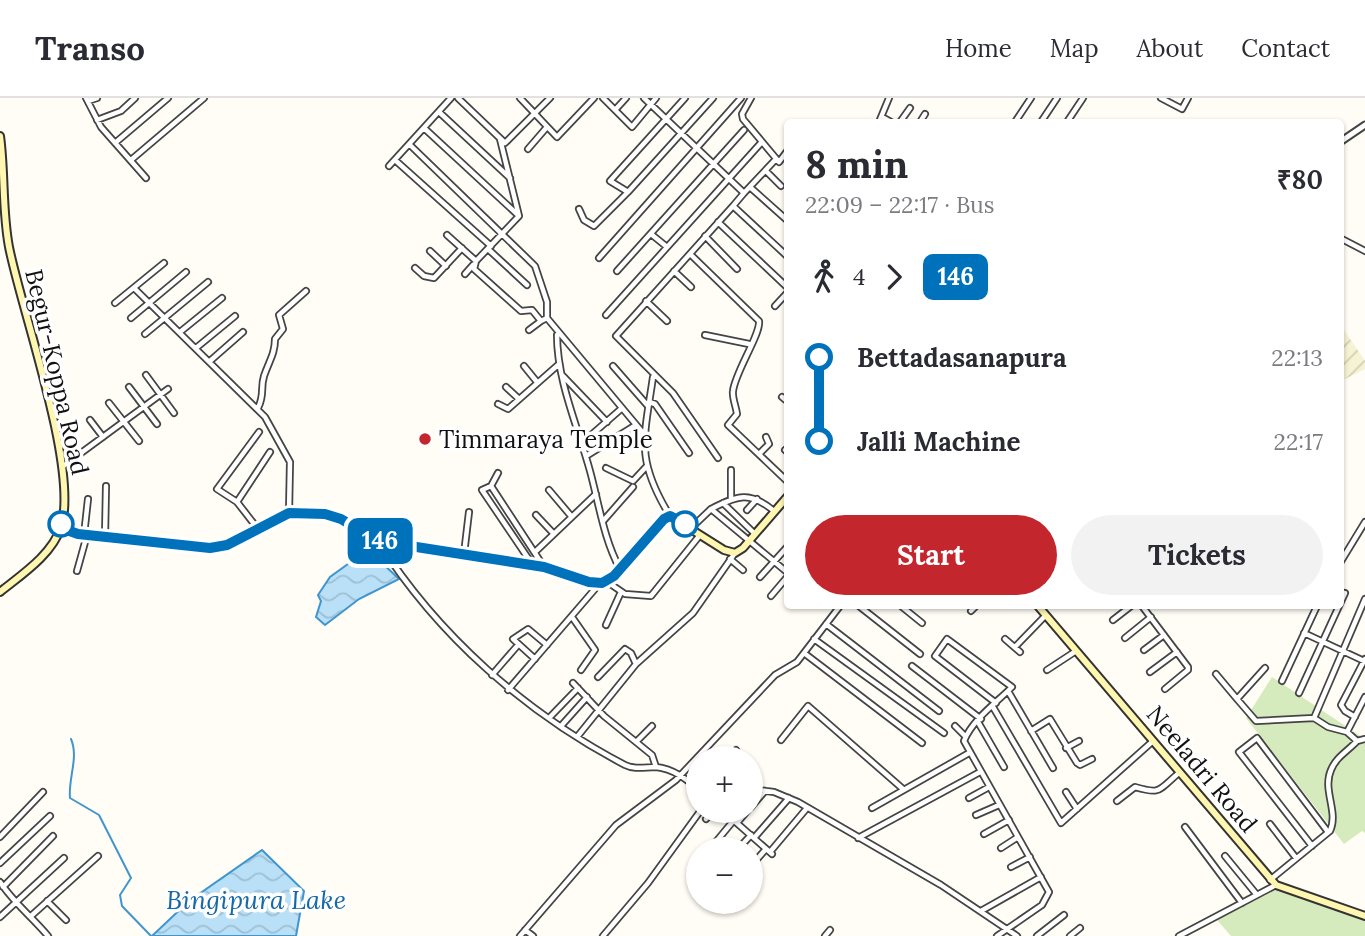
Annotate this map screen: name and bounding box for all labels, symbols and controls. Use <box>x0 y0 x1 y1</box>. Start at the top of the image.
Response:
text: Transo <box>35 27 145 69</box>
text: Home <box>945 33 1012 64</box>
text: Map <box>1050 33 1099 64</box>
text: About <box>1137 33 1203 64</box>
text: Contact <box>1241 33 1330 64</box>
text: 8 min <box>805 140 908 188</box>
text: ₹80 <box>1277 163 1323 196</box>
text: 22:09 – 22:17 · Bus <box>805 190 995 219</box>
icon: walk <box>805 258 843 296</box>
icon: forward <box>875 258 913 296</box>
text: 146 <box>937 261 974 292</box>
text: 4 <box>853 262 865 291</box>
street label: Begur-Koppa Road <box>18 266 96 478</box>
text: Bettadasanapura <box>857 341 1067 374</box>
text: 22:13 <box>1271 343 1323 372</box>
place label: Timmaraya Temple <box>439 424 653 455</box>
text: Jalli Machine <box>857 425 1021 458</box>
text: 22:17 <box>1274 427 1323 456</box>
marker: Timmaraya Temple <box>417 431 433 447</box>
unlabelled marker <box>48 511 74 537</box>
unlabelled marker <box>672 511 698 537</box>
button: Start <box>805 515 1057 595</box>
button: Tickets <box>1071 515 1323 595</box>
line badge: 146 <box>340 518 420 564</box>
text: 146 <box>362 525 398 556</box>
street label: Neeladri Road <box>1140 699 1264 839</box>
map controls <box>686 746 763 914</box>
button: + <box>686 746 763 823</box>
button: − <box>686 837 763 914</box>
water label: Bingipura Lake <box>166 883 346 916</box>

